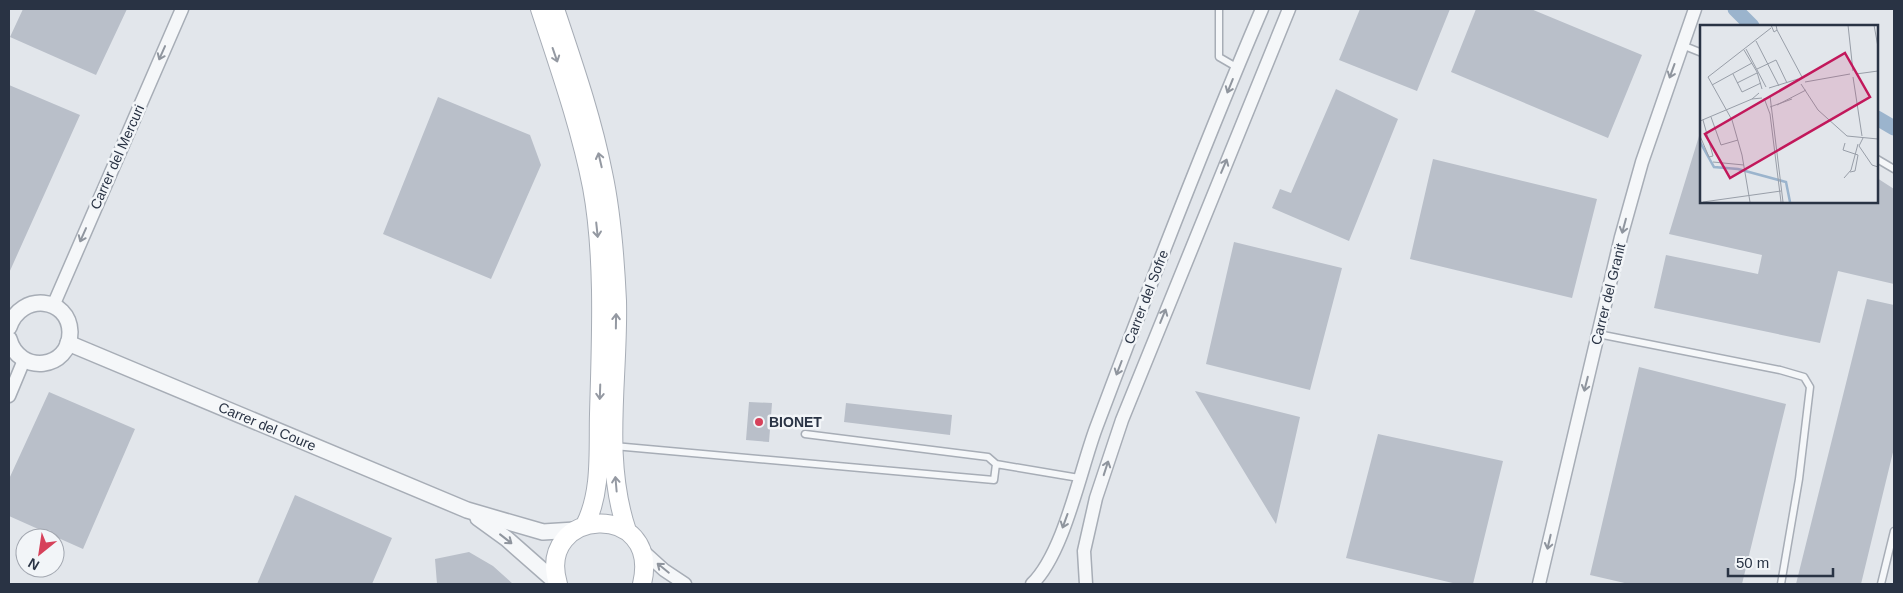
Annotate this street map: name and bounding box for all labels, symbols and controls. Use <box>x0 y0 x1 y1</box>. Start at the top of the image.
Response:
inset map <box>1700 25 1878 202</box>
one-way arrow <box>157 45 167 60</box>
one-way arrow <box>551 47 560 62</box>
one-way arrow <box>1667 63 1676 78</box>
one-way arrow <box>1225 78 1234 93</box>
street label: Carrer del Mercuri <box>87 102 147 212</box>
one-way arrow <box>595 153 605 169</box>
one-way arrow <box>1220 159 1230 174</box>
one-way arrow <box>1619 218 1628 234</box>
one-way arrow <box>592 221 602 237</box>
one-way arrow <box>78 227 88 242</box>
street label: Carrer del Granit <box>1588 241 1628 347</box>
street label: Carrer del Sofre <box>1121 247 1171 346</box>
one-way arrow <box>1159 309 1168 325</box>
one-way arrow <box>611 314 621 330</box>
one-way arrow <box>1114 359 1123 375</box>
one-way arrow <box>1581 376 1590 392</box>
one-way arrow <box>595 384 605 400</box>
street label: Carrer del Coure <box>216 399 319 454</box>
place label: BIONET <box>769 414 822 430</box>
marker: BIONET <box>753 416 765 428</box>
one-way arrow <box>1101 461 1111 477</box>
one-way arrow <box>611 476 621 492</box>
one-way arrow <box>1060 513 1069 528</box>
north arrow <box>15 528 65 578</box>
one-way arrow <box>499 533 512 544</box>
one-way arrow <box>1544 534 1553 550</box>
scale bar <box>1728 546 1833 578</box>
text: 50 m <box>1736 554 1769 571</box>
text: N <box>25 555 42 574</box>
one-way arrow <box>656 562 669 573</box>

